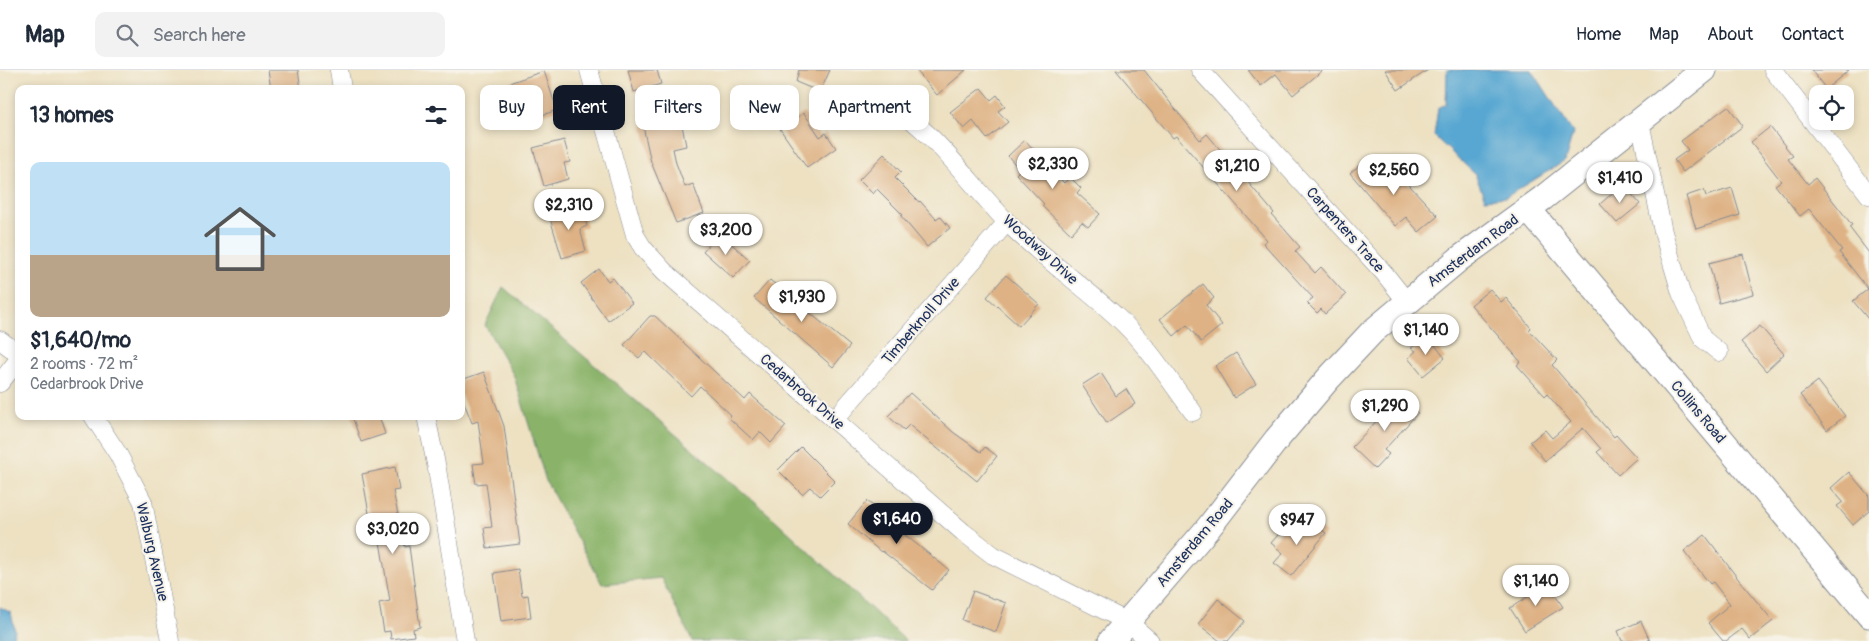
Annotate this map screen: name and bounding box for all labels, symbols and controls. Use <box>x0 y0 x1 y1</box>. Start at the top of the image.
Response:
search box <box>95 12 445 57</box>
text: Map <box>25 20 65 49</box>
icon: search <box>113 21 141 49</box>
text: Search here <box>153 23 246 47</box>
text: Home <box>1576 23 1621 46</box>
text: Map <box>1649 23 1679 46</box>
text: About <box>1707 23 1753 46</box>
text: Contact <box>1781 23 1844 46</box>
chip: Buy <box>480 85 543 130</box>
chip: Rent <box>553 85 625 130</box>
chip: Filters <box>635 85 720 130</box>
chip: New <box>730 85 799 130</box>
chip: Apartment <box>809 85 929 130</box>
map controls <box>1809 85 1854 130</box>
button: locate <box>1809 85 1854 130</box>
icon: filters <box>422 101 450 129</box>
text: 13 homes <box>30 102 113 129</box>
pin: $2,330 <box>1012 148 1094 190</box>
pin: $1,210 <box>1196 150 1278 192</box>
text: $2,330 <box>1028 154 1078 174</box>
pin: $2,560 <box>1353 154 1435 196</box>
text: $1,210 <box>1214 156 1260 176</box>
text: $2,560 <box>1369 160 1419 180</box>
pin: $1,410 <box>1579 162 1661 204</box>
text: $1,410 <box>1597 168 1643 188</box>
street label: Carpenters Trace <box>1302 183 1389 277</box>
pin: $2,310 <box>528 189 610 231</box>
icon: home <box>195 194 285 284</box>
text: $2,310 <box>545 195 593 215</box>
street label: Amsterdam Road <box>1423 210 1523 292</box>
street label: Woodway Drive <box>998 211 1082 289</box>
pin: $3,200 <box>685 214 767 256</box>
text: $3,200 <box>700 220 752 240</box>
street label: Timberknoll Drive <box>878 273 965 369</box>
pin: $1,930 <box>761 280 843 323</box>
text: $1,930 <box>778 287 826 307</box>
pin: $1,140 <box>1385 314 1467 356</box>
text: $1,140 <box>1403 320 1449 340</box>
text: $1,640/mo <box>30 327 131 354</box>
street label: Cedarbrook Drive <box>756 350 849 434</box>
text: 2 rooms · 72 m² <box>30 354 138 374</box>
text: Cedarbrook Drive <box>30 374 144 394</box>
street label: Collins Road <box>1666 377 1730 447</box>
pin: $1,290 <box>1344 390 1426 432</box>
text: $1,290 <box>1361 396 1409 416</box>
street label: Amsterdam Road <box>1152 495 1238 591</box>
street label: Walburg Avenue <box>131 501 173 604</box>
pin: $1,640 <box>856 502 938 545</box>
pin: $947 <box>1267 504 1327 546</box>
text: $1,640 <box>873 509 921 529</box>
text: $947 <box>1280 510 1314 530</box>
pin: $3,020 <box>352 512 434 555</box>
text: $3,020 <box>367 519 419 539</box>
pin: $1,140 <box>1495 564 1577 607</box>
text: $1,140 <box>1513 571 1559 591</box>

